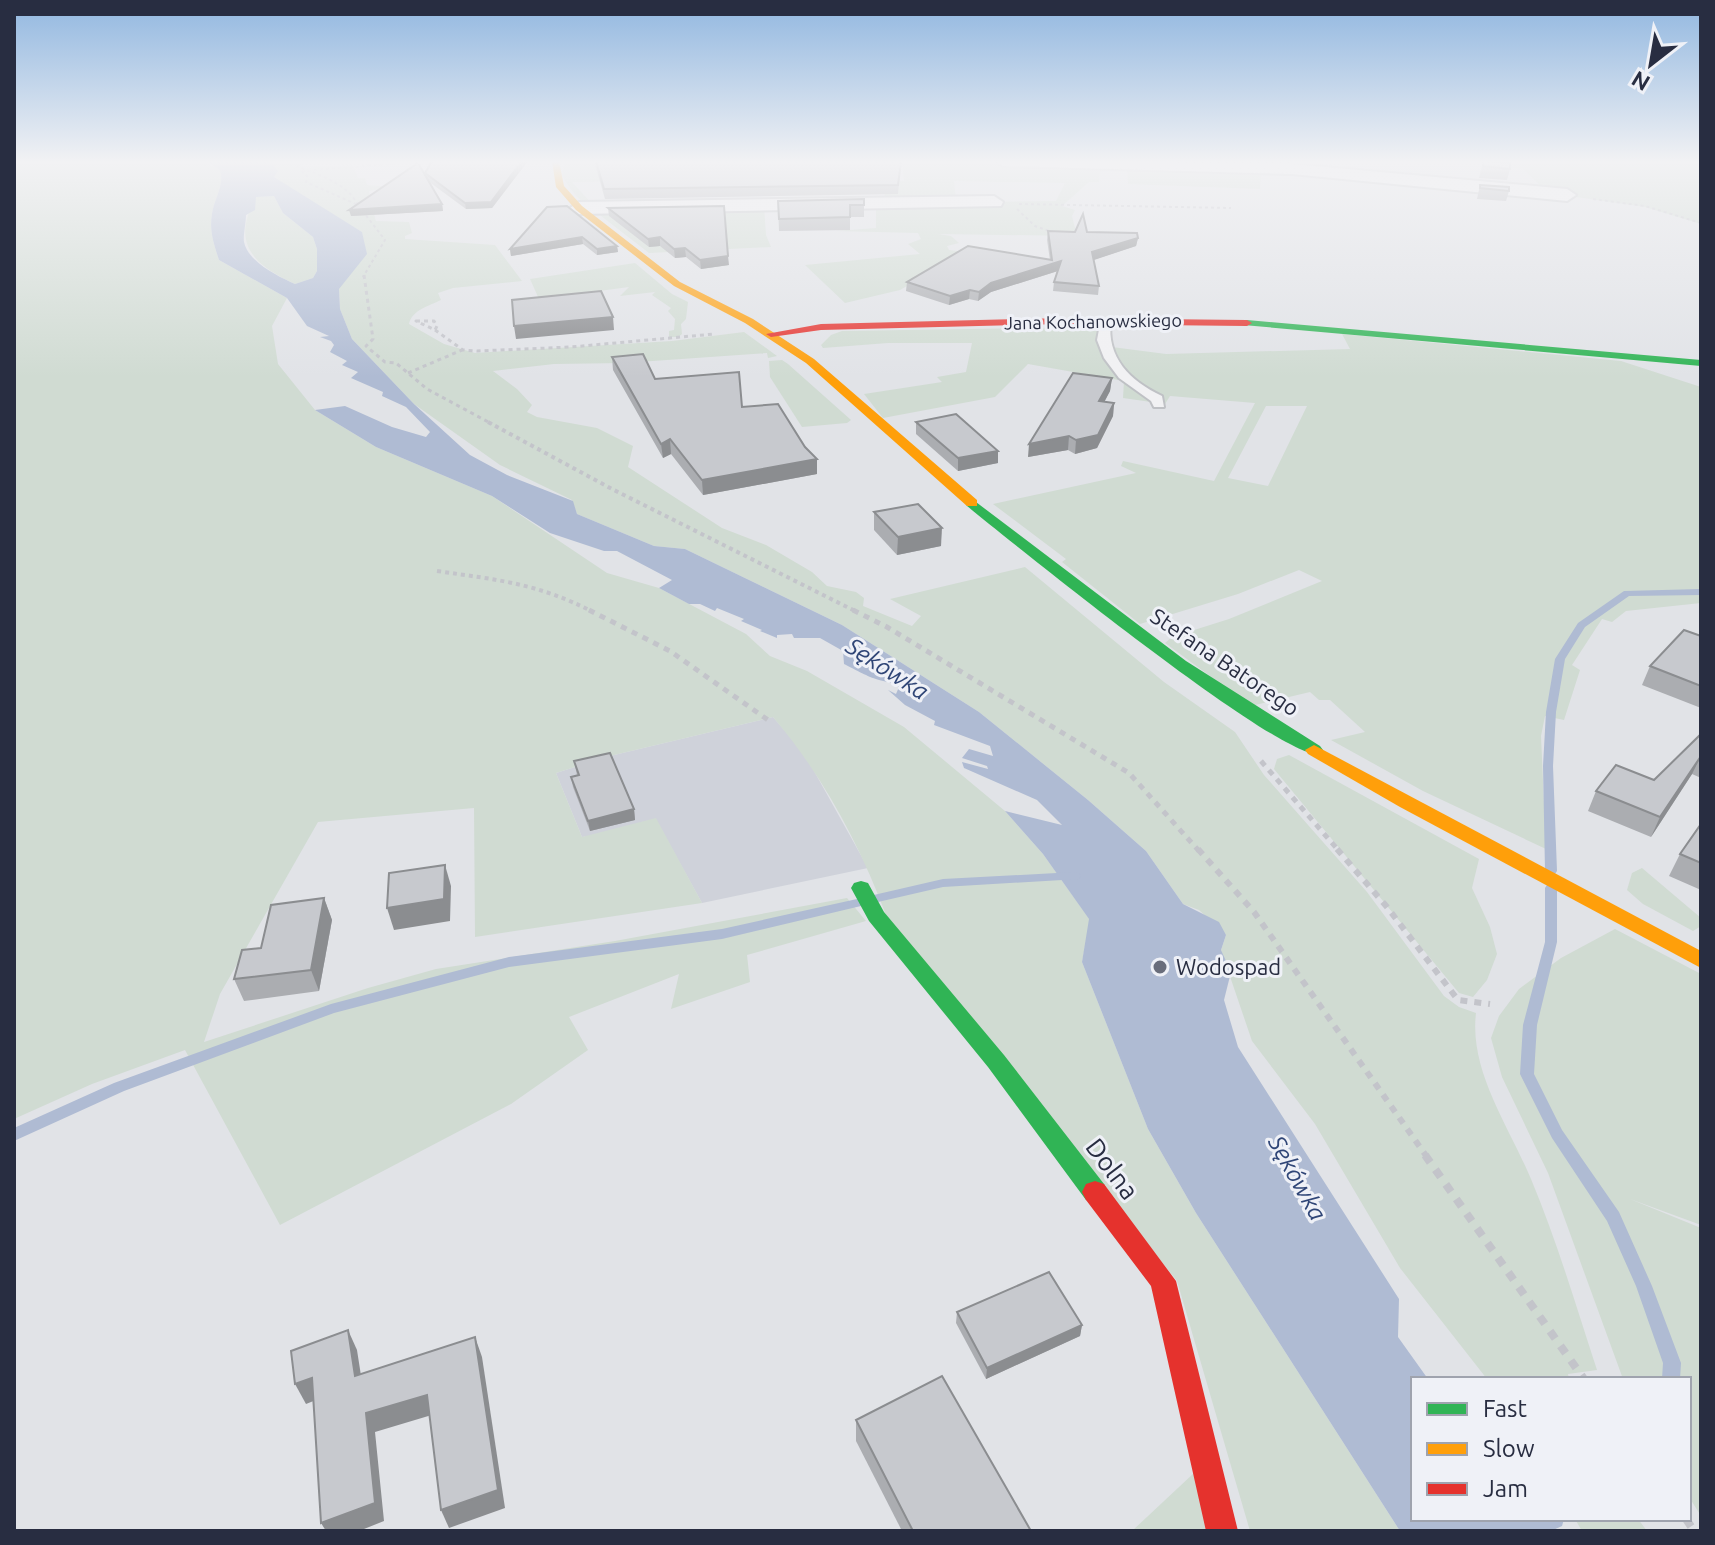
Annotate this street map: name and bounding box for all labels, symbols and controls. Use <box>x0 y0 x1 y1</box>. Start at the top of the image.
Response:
north arrow <box>1611 24 1691 104</box>
text: N <box>1627 67 1654 97</box>
street label: Jana Kochanowskiego <box>1004 309 1182 333</box>
street label: Stefana Batorego <box>1146 603 1304 720</box>
water label: Sękówka <box>840 632 933 705</box>
place label: Wodospad <box>1176 954 1281 979</box>
marker: Wodospad <box>1151 958 1169 976</box>
water label: Sękówka <box>1263 1130 1332 1225</box>
street label: Dolna <box>1080 1133 1145 1205</box>
legend <box>1411 1377 1691 1521</box>
text: Fast <box>1483 1395 1527 1422</box>
text: Slow <box>1483 1435 1535 1462</box>
text: Jam <box>1483 1475 1528 1502</box>

